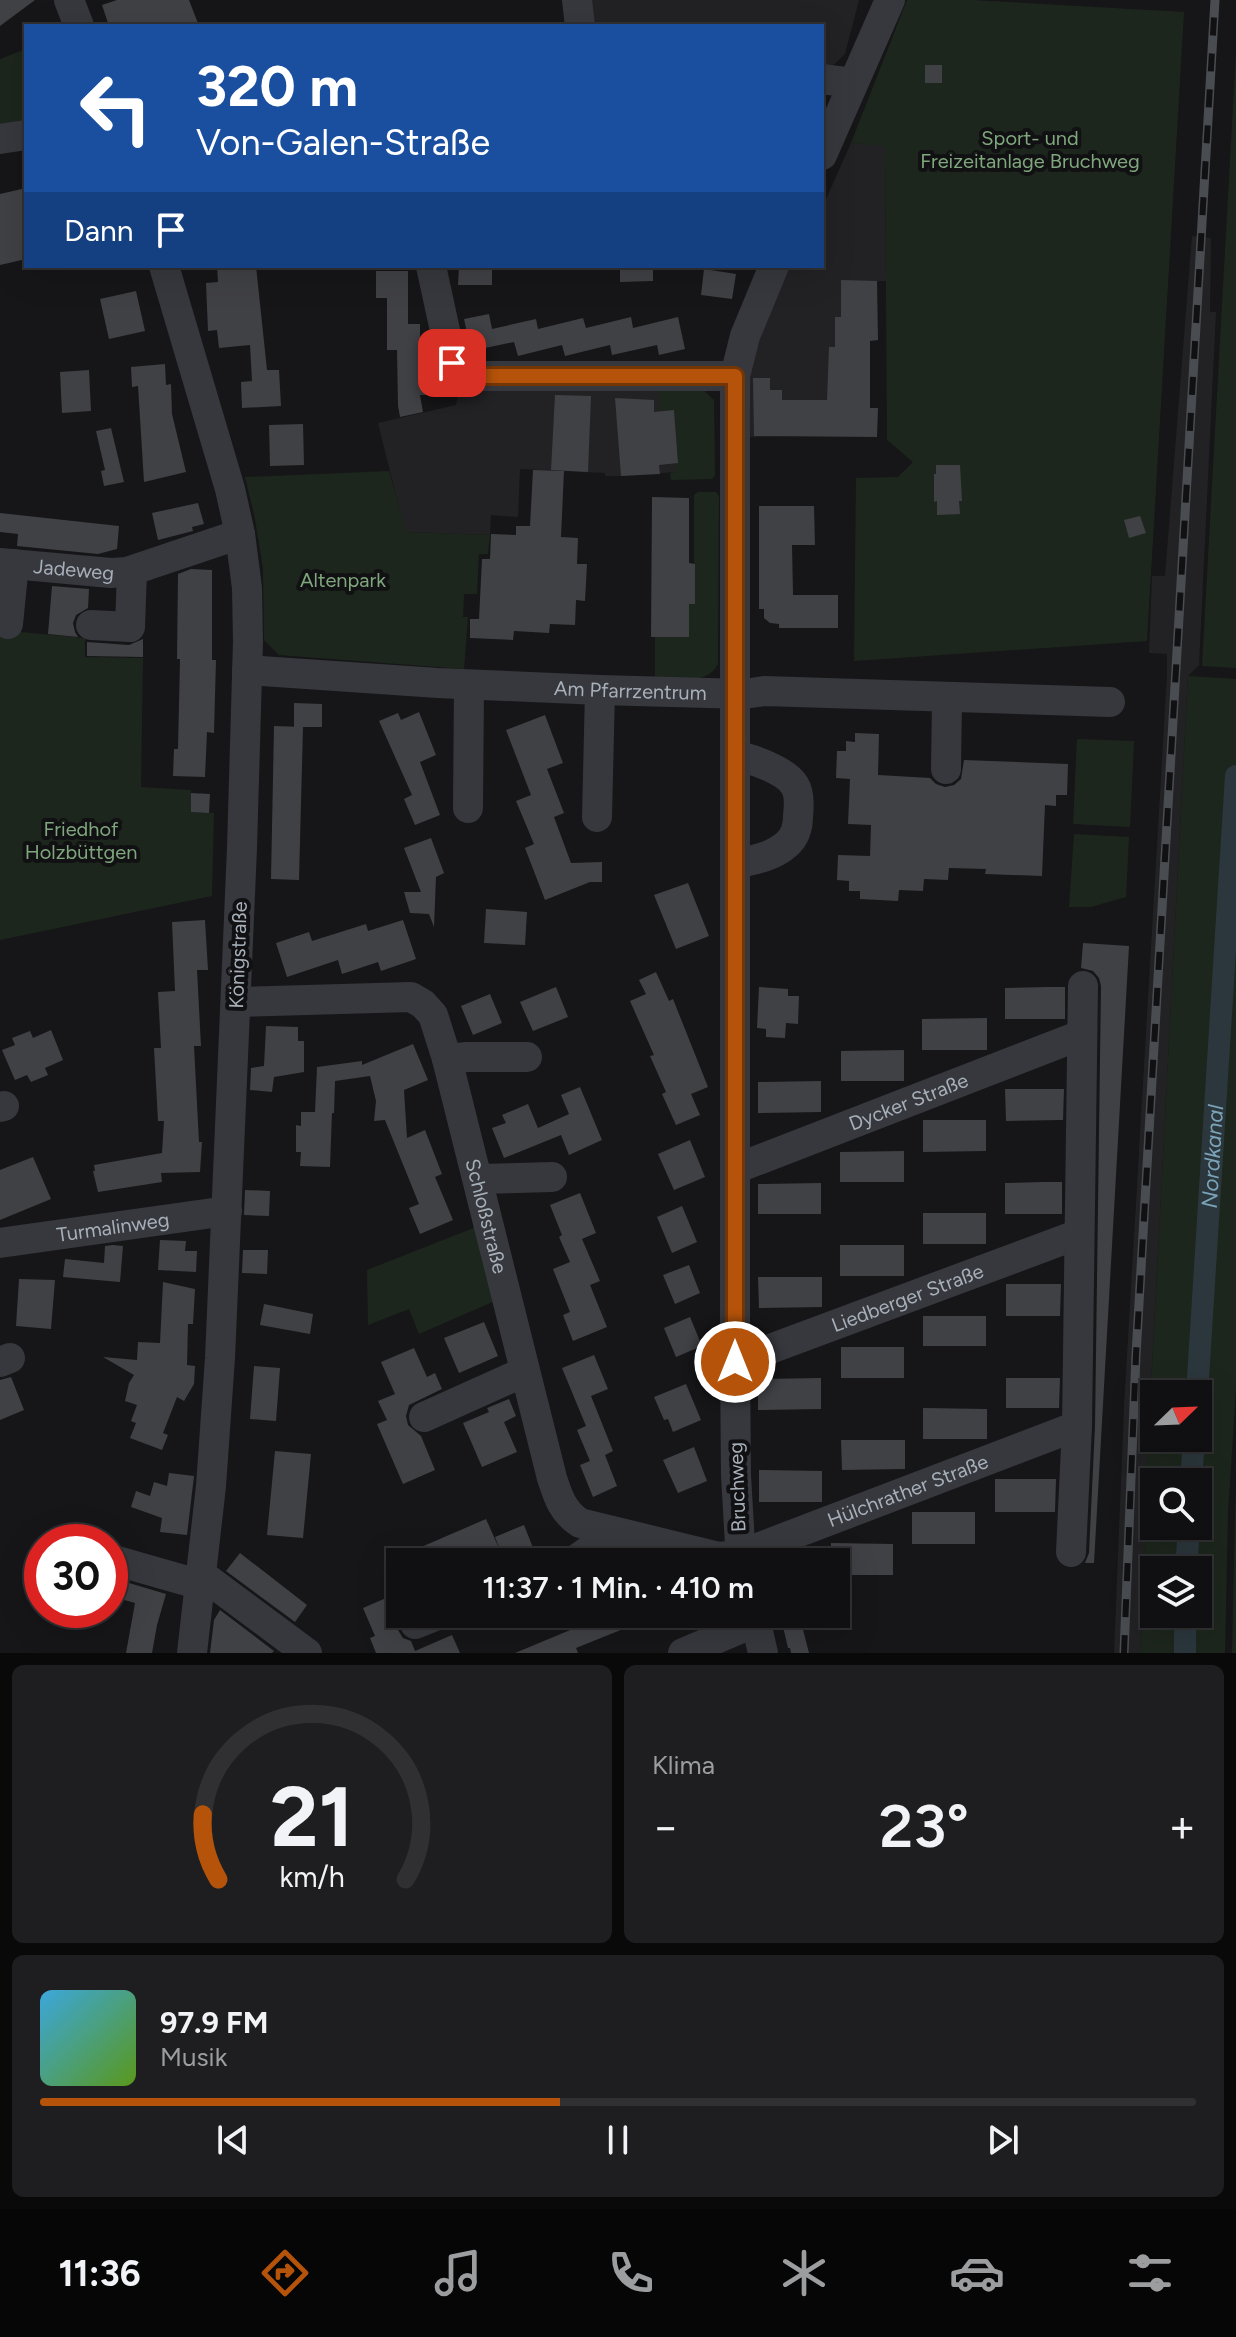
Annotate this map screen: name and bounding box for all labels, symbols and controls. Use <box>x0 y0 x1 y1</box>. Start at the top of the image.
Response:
text: 320 m <box>196 53 358 120</box>
icon: left <box>64 56 168 160</box>
text: Von-Galen-Straße <box>196 121 490 164</box>
park label: Sport- und Freizeitanlage Bruchweg <box>920 126 1140 173</box>
icon: arrive <box>149 208 193 252</box>
text: Dann <box>64 212 133 249</box>
pin <box>418 329 486 397</box>
icon: arrive <box>430 341 474 385</box>
street label: Jadeweg <box>32 554 115 585</box>
park label: Altenpark <box>300 568 386 592</box>
street label: Am Pfarrzentrum <box>554 676 707 705</box>
park label: Friedhof Holzbüttgen <box>25 817 137 864</box>
street label: Königstraße <box>224 901 252 1009</box>
street label: Dycker Straße <box>845 1068 972 1136</box>
water label: Nordkanal <box>1195 1104 1229 1209</box>
street label: Schloßstraße <box>460 1156 512 1276</box>
street label: Turmalinweg <box>55 1207 171 1247</box>
street label: Liedberger Straße <box>828 1259 987 1337</box>
position arrow <box>693 1320 777 1404</box>
north arrow <box>1140 1380 1212 1452</box>
map controls <box>1140 1380 1212 1628</box>
street label: Bruchweg <box>723 1442 751 1532</box>
street label: Hülchrather Straße <box>824 1449 991 1532</box>
button: search <box>1140 1468 1212 1540</box>
speed limit sign: 30 <box>24 1524 128 1628</box>
button: layers <box>1140 1556 1212 1628</box>
text: 11:37 · 1 Min. · 410 m <box>482 1569 754 1606</box>
text: Klima <box>652 1749 715 1781</box>
text: 21 <box>270 1767 354 1867</box>
text: 23° <box>879 1790 969 1862</box>
text: − <box>652 1800 679 1853</box>
text: + <box>1169 1800 1196 1853</box>
text: km/h <box>279 1860 345 1894</box>
text: 97.9 FM <box>160 2004 268 2041</box>
text: Musik <box>160 2041 227 2073</box>
icon: previous <box>211 2118 255 2162</box>
icon: pause <box>596 2118 640 2162</box>
icon: next <box>981 2118 1025 2162</box>
icon: directions <box>257 2245 313 2301</box>
icon: music <box>430 2245 486 2301</box>
icon: phone <box>603 2245 659 2301</box>
icon: climate <box>776 2245 832 2301</box>
icon: car <box>949 2245 1005 2301</box>
icon: filters <box>1122 2245 1178 2301</box>
text: 11:36 <box>58 2252 141 2295</box>

